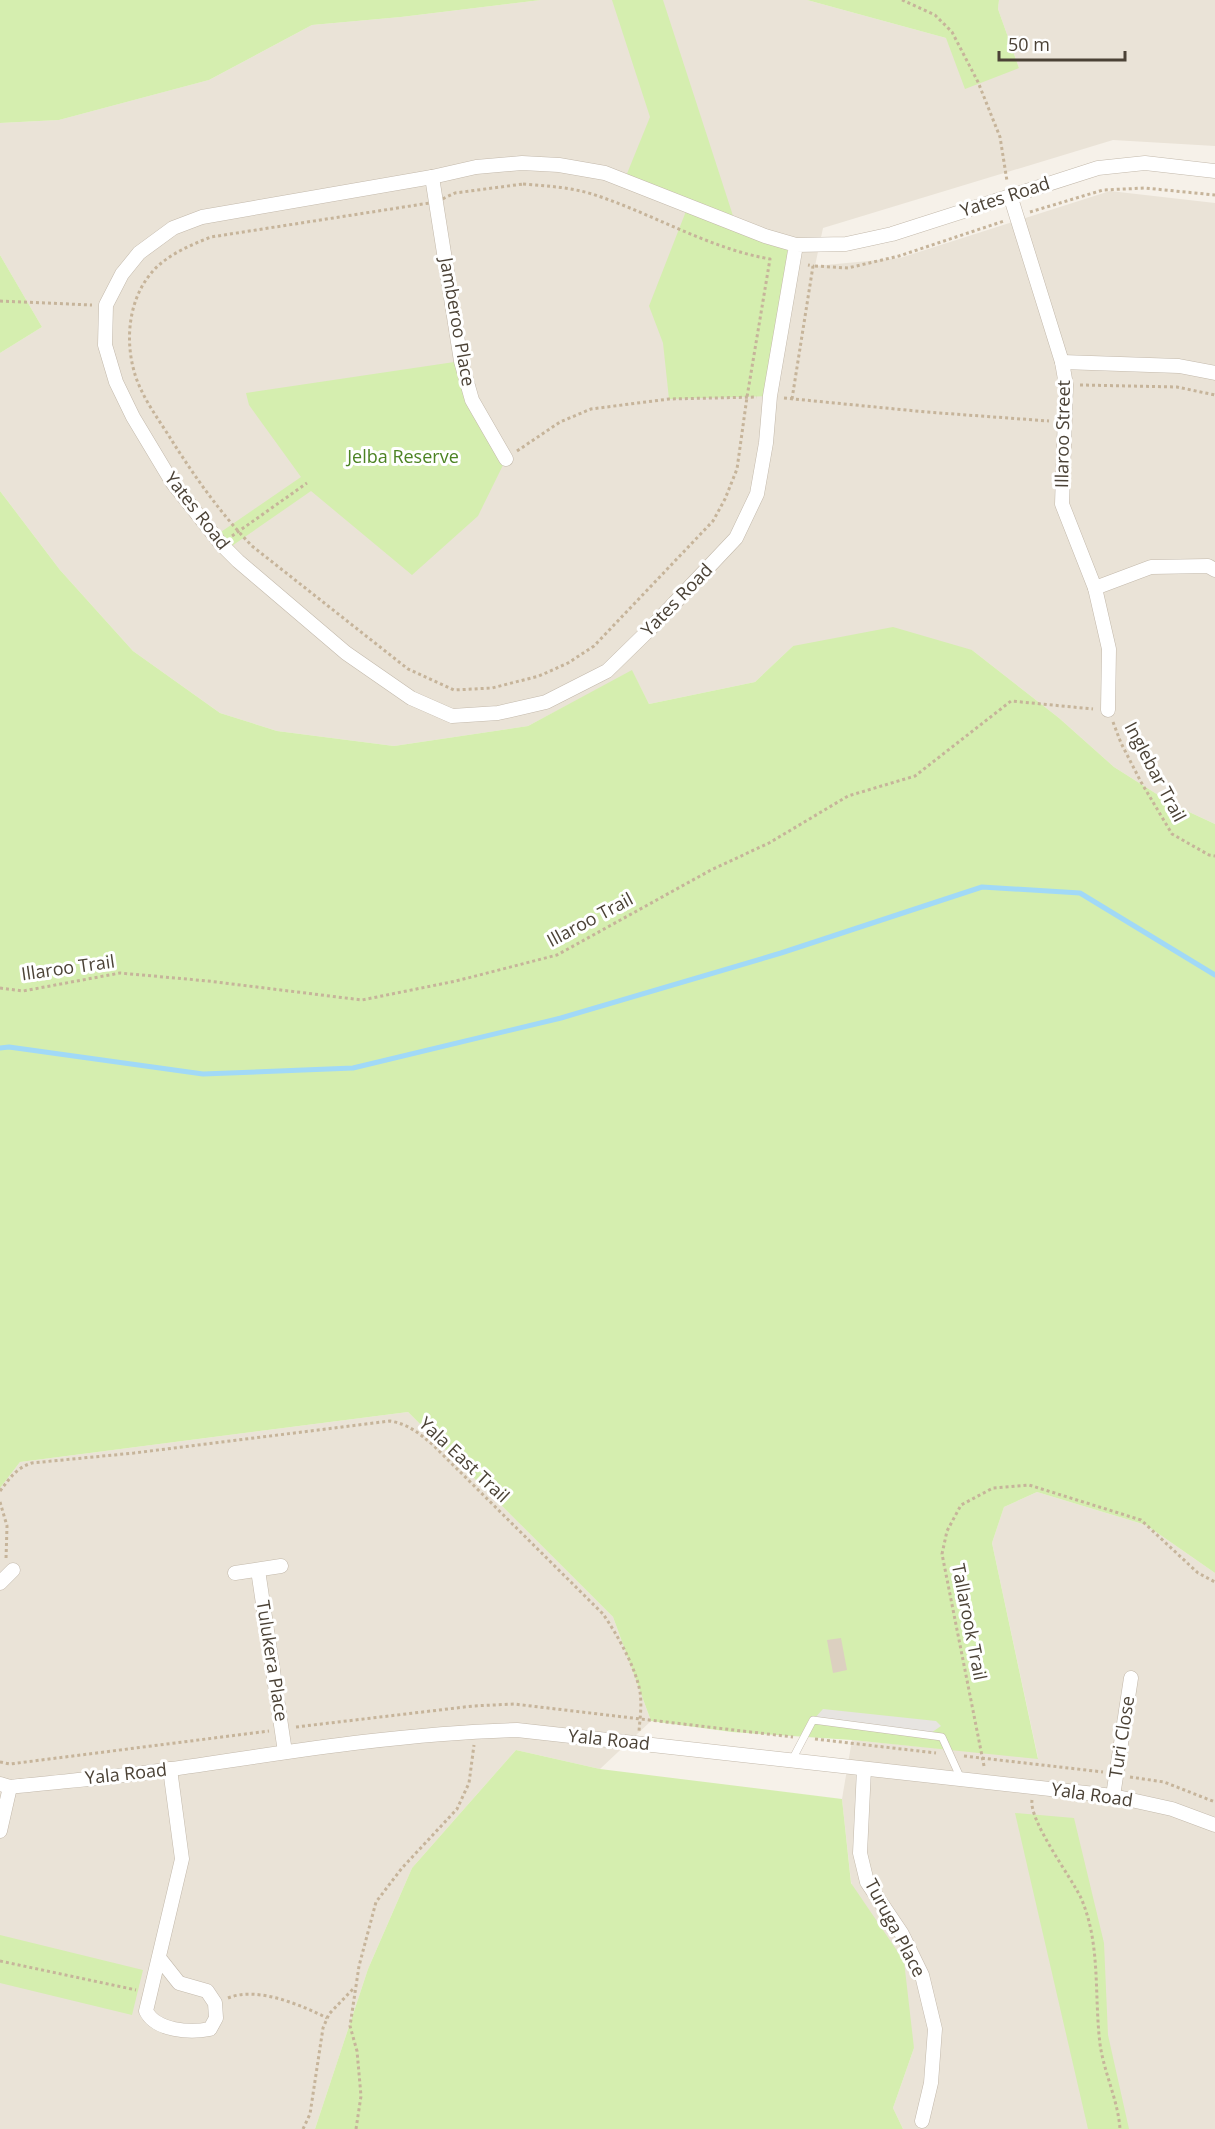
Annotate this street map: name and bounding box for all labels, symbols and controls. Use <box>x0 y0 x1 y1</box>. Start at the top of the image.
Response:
scale bar <box>999 24 1125 62</box>
text: 50 m <box>1008 32 1050 56</box>
street label: Yates Road <box>957 170 1053 222</box>
street label: Jamberoo Place <box>434 254 481 388</box>
street label: Illaroo Street <box>1049 380 1075 488</box>
park label: Jelba Reserve <box>345 444 459 468</box>
street label: Yates Road <box>160 466 236 554</box>
street label: Yates Road <box>635 558 717 641</box>
street label: Inglebar Trail <box>1119 717 1192 826</box>
street label: Illaroo Trail <box>542 886 637 952</box>
street label: Illaroo Trail <box>20 949 116 985</box>
street label: Yala East Trail <box>414 1411 515 1507</box>
street label: Tallarook Trail <box>947 1561 993 1682</box>
street label: Tulukera Place <box>252 1599 294 1723</box>
street label: Turi Close <box>1103 1694 1139 1780</box>
street label: Yala Road <box>567 1723 651 1755</box>
street label: Yala Road <box>84 1757 168 1789</box>
street label: Yala Road <box>1050 1776 1135 1812</box>
street label: Turuga Place <box>860 1874 932 1981</box>

